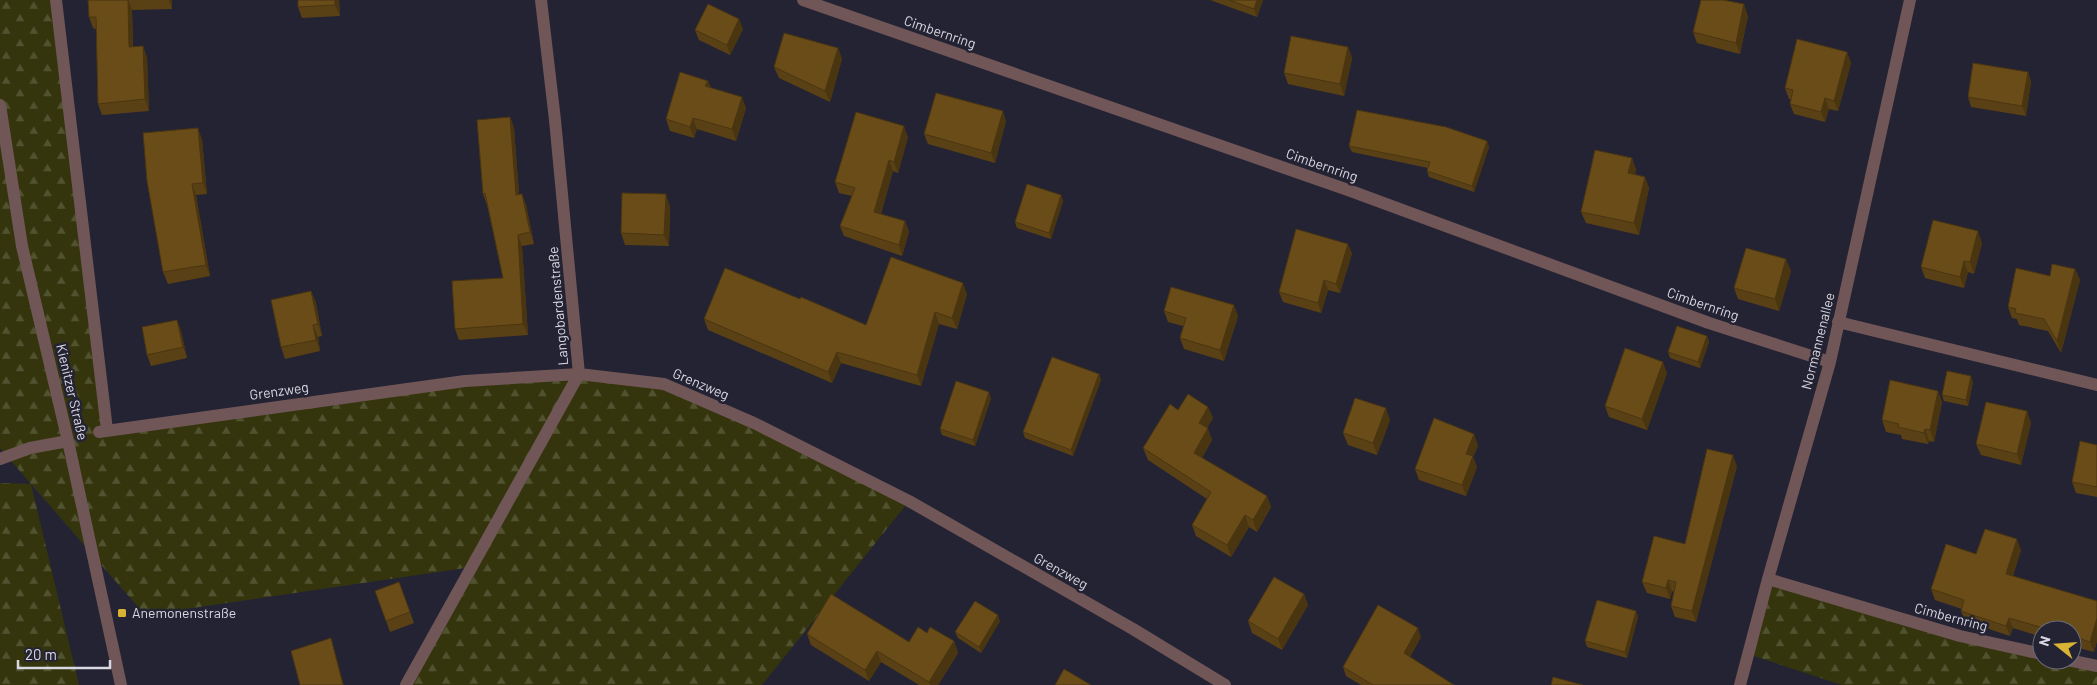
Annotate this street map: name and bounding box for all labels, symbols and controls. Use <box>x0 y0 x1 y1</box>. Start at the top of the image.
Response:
street label: Cimbernring <box>902 11 978 52</box>
street label: Cimbernring <box>1284 144 1360 185</box>
street label: Langobardenstraße <box>544 246 571 366</box>
street label: Cimbernring <box>1665 283 1741 324</box>
street label: Normannenallee <box>1797 291 1838 391</box>
street label: Kienitzer Straße <box>53 342 92 442</box>
street label: Grenzweg <box>670 364 732 403</box>
street label: Grenzweg <box>248 378 310 403</box>
street label: Grenzweg <box>1031 549 1091 592</box>
street label: Cimbernring <box>1913 599 1990 634</box>
place label: Anemonenstraße <box>132 604 236 621</box>
marker: Anemonenstraße <box>116 607 128 619</box>
north arrow <box>2032 620 2082 670</box>
text: N <box>2035 634 2054 648</box>
scale bar <box>18 638 110 670</box>
text: 20 m <box>25 645 57 663</box>

